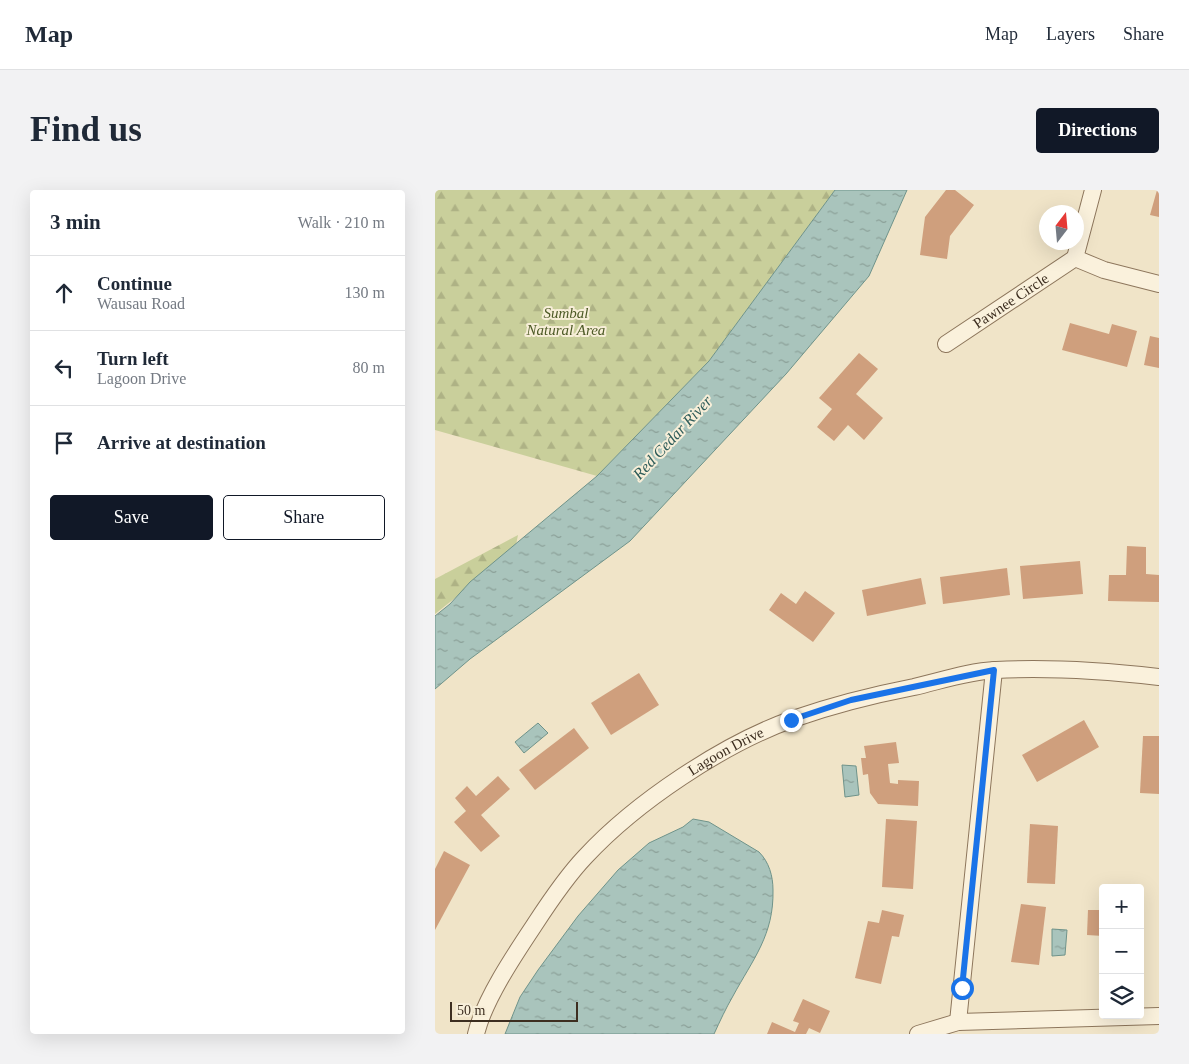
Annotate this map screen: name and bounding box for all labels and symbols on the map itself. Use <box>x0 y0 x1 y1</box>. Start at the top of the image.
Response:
north arrow <box>1039 205 1084 250</box>
street label: Pawnee Circle <box>970 270 1052 332</box>
park label: Sumbal Natural Area <box>526 305 605 338</box>
water label: Red Cedar River <box>629 392 716 483</box>
route end <box>780 709 803 732</box>
street label: Lagoon Drive <box>685 724 766 779</box>
route start <box>951 977 974 1000</box>
scale bar <box>450 999 577 1022</box>

